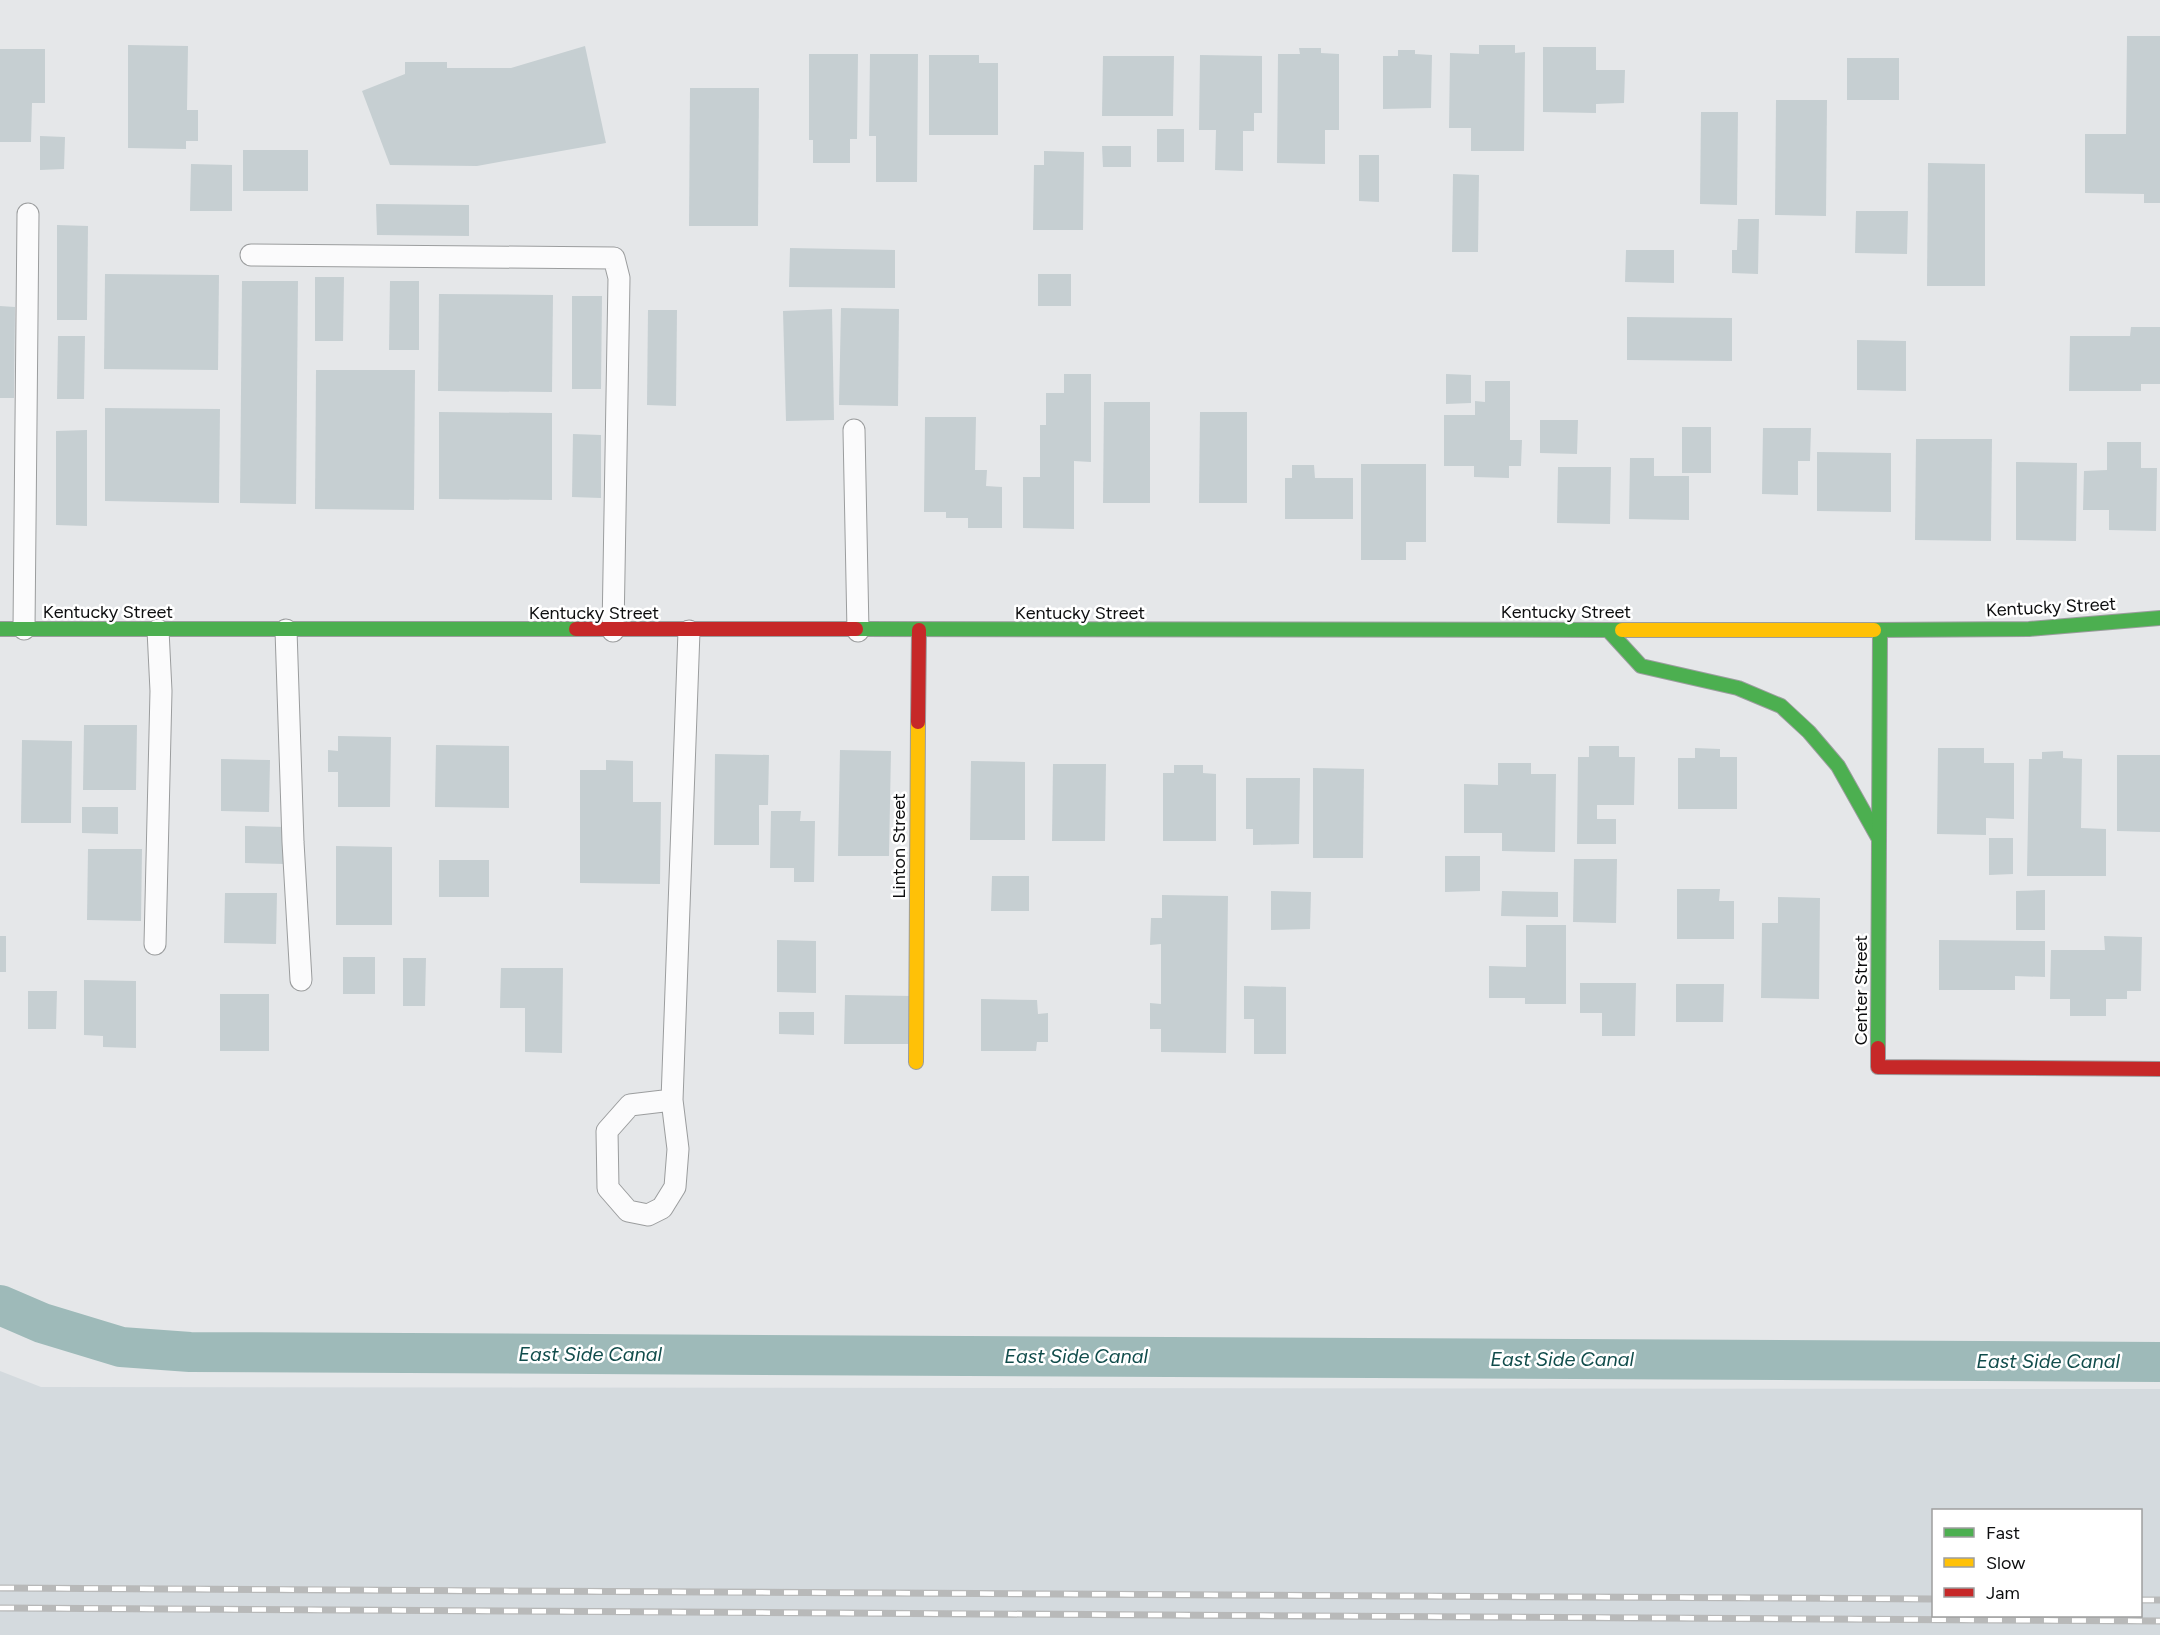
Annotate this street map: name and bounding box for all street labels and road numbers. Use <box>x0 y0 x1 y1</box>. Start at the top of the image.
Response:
street label: Kentucky Street <box>1985 593 2117 621</box>
street label: Kentucky Street <box>43 601 173 623</box>
street label: Kentucky Street <box>1501 601 1631 623</box>
street label: Kentucky Street <box>529 602 659 624</box>
street label: Kentucky Street <box>1015 602 1145 624</box>
street label: Linton Street <box>888 793 910 899</box>
street label: Center Street <box>1850 935 1872 1045</box>

